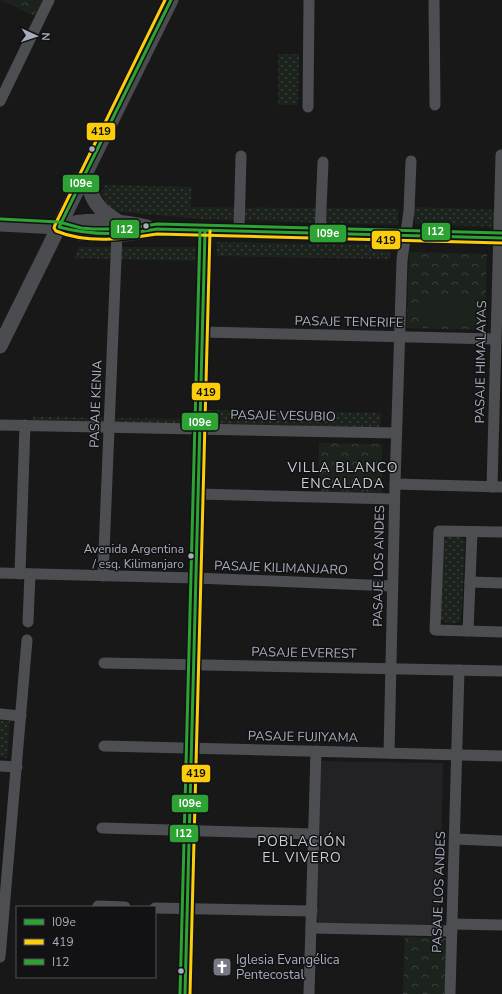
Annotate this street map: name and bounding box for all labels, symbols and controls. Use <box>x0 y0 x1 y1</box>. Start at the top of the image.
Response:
north arrow <box>16 16 56 56</box>
text: N <box>38 32 53 41</box>
line badge: 419 <box>86 122 116 141</box>
text: 419 <box>91 124 111 139</box>
unlabelled marker <box>87 144 97 154</box>
line badge: I09e <box>62 174 100 193</box>
text: I09e <box>70 176 92 191</box>
line badge: I12 <box>110 219 140 239</box>
unlabelled marker <box>141 221 151 231</box>
text: I12 <box>117 222 134 237</box>
line badge: I12 <box>421 222 451 241</box>
line badge: I09e <box>309 224 347 243</box>
text: I12 <box>428 224 445 239</box>
text: I09e <box>317 226 339 241</box>
line badge: 419 <box>371 230 401 250</box>
text: 419 <box>376 233 396 248</box>
street label: PASAJE HIMALAYAS <box>471 300 491 424</box>
street label: PASAJE TENERIFE <box>294 312 404 332</box>
street label: PASAJE KENIA <box>85 359 107 448</box>
line badge: 419 <box>191 382 221 401</box>
text: 419 <box>196 385 216 400</box>
street label: PASAJE VESUBIO <box>230 406 336 426</box>
line badge: I09e <box>181 412 219 431</box>
text: I09e <box>189 415 211 430</box>
district label: VILLA BLANCO ENCALADA <box>286 458 399 493</box>
street label: PASAJE LOS ANDES <box>369 505 389 627</box>
place label: Avenida Argentina / esq. Kilimanjaro <box>84 541 184 572</box>
marker: Avenida Argentina / esq. Kilimanjaro <box>186 551 196 561</box>
street label: PASAJE KILIMANJARO <box>214 557 348 579</box>
street label: PASAJE EVEREST <box>251 643 357 663</box>
street label: PASAJE FUJIYAMA <box>248 727 359 747</box>
line badge: 419 <box>181 764 211 783</box>
text: 419 <box>186 766 206 781</box>
line badge: I09e <box>171 794 209 813</box>
text: I09e <box>179 796 201 811</box>
line badge: I12 <box>169 824 199 843</box>
text: I12 <box>176 826 193 841</box>
street label: PASAJE LOS ANDES <box>428 831 450 953</box>
district label: POBLACIÓN EL VIVERO <box>257 832 347 867</box>
legend <box>16 906 156 978</box>
text: I09e <box>52 914 76 930</box>
text: 419 <box>52 934 74 950</box>
place label: Iglesia Evangélica Pentecostal <box>236 951 340 984</box>
text: I12 <box>52 954 69 970</box>
church icon: Iglesia Evangélica Pentecostal <box>211 956 233 978</box>
unlabelled marker <box>176 966 186 976</box>

